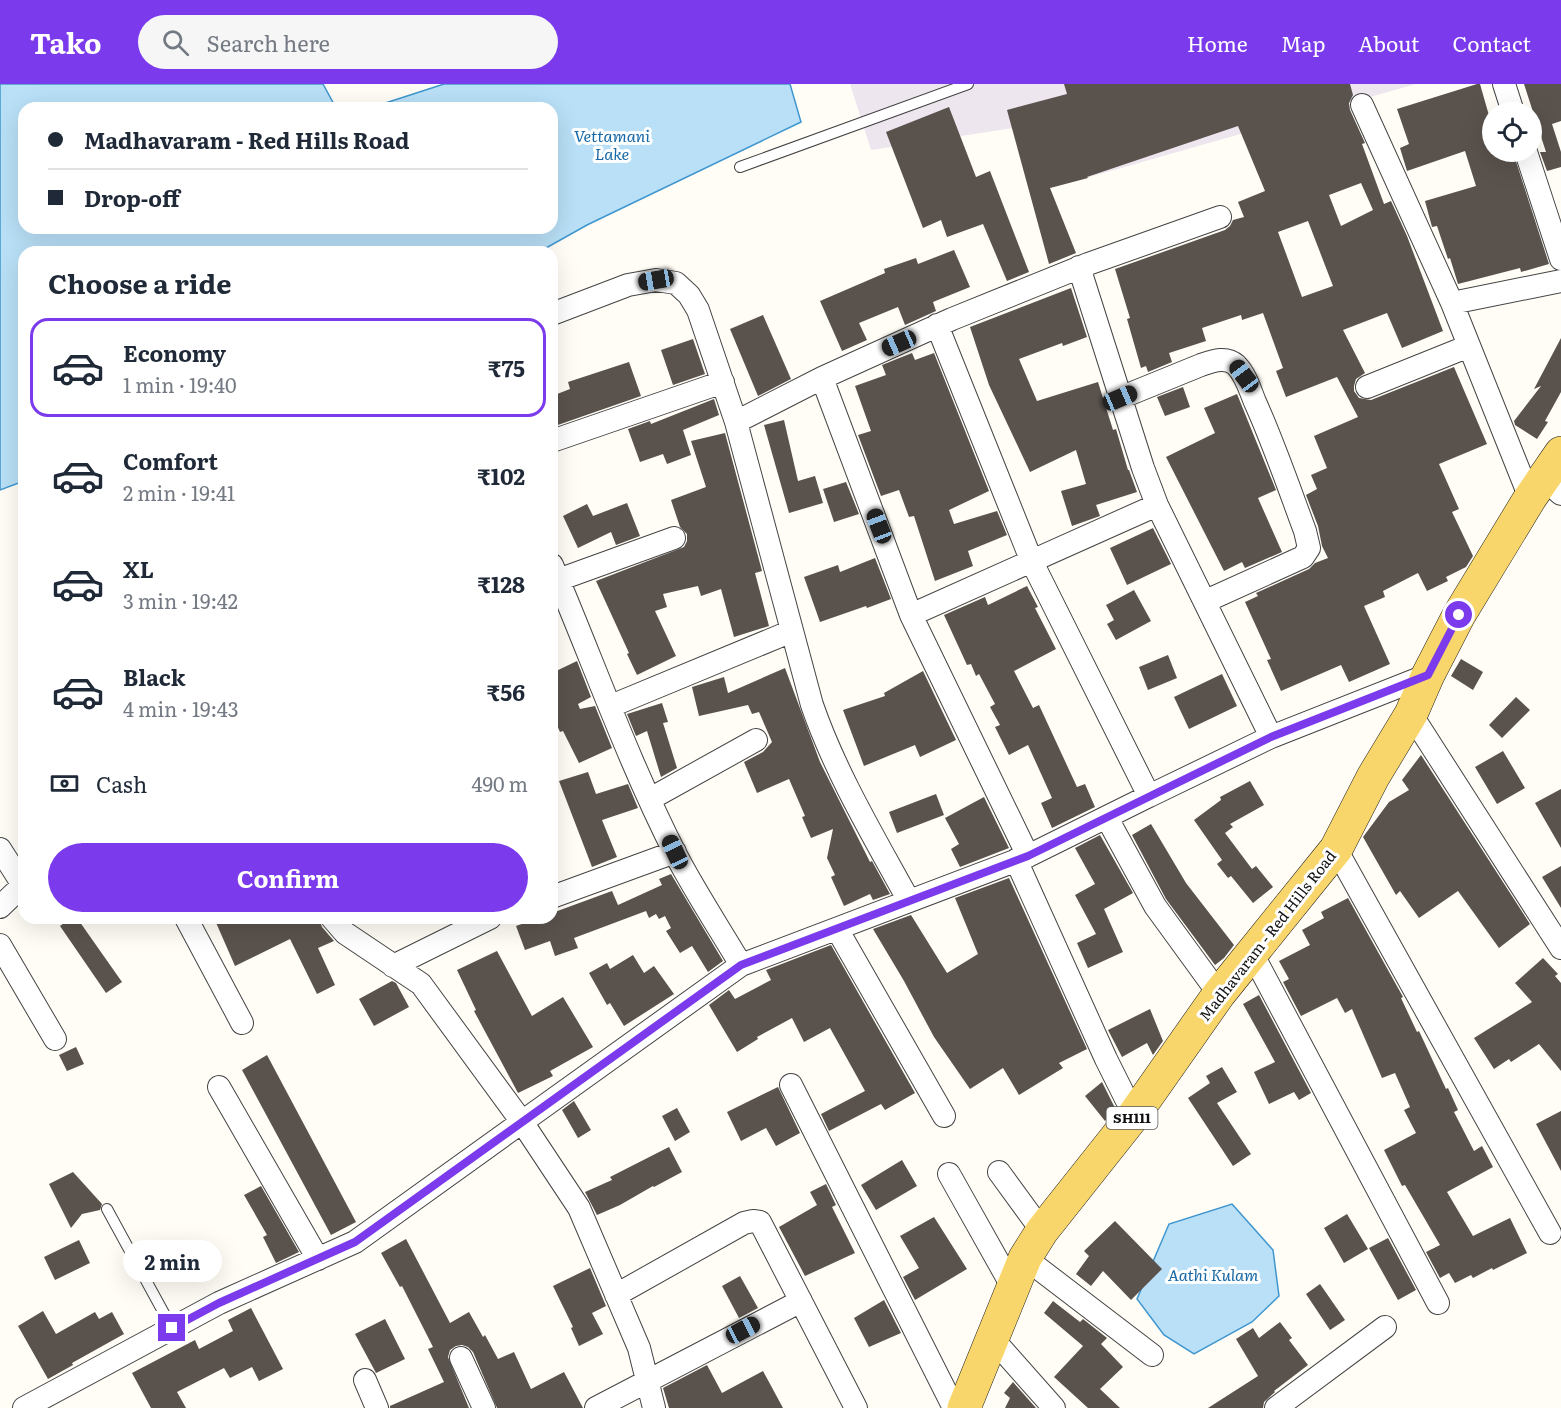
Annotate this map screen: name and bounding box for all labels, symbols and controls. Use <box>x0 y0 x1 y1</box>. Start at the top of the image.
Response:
search box <box>138 15 558 69</box>
text: Tako <box>30 21 102 63</box>
icon: search <box>159 26 192 59</box>
text: Search here <box>207 26 330 59</box>
text: Home <box>1187 27 1248 58</box>
text: Map <box>1281 27 1325 58</box>
text: About <box>1358 27 1420 58</box>
text: Contact <box>1453 27 1531 58</box>
map controls <box>1482 102 1542 162</box>
button: locate <box>1482 102 1542 162</box>
text: Madhavaram - Red Hills Road <box>84 123 410 156</box>
water label: Vettamani Lake <box>574 123 650 165</box>
text: Drop-off <box>84 181 180 214</box>
text: Choose a ride <box>48 262 231 302</box>
car <box>637 268 675 292</box>
car <box>879 327 919 359</box>
text: Economy <box>123 336 226 369</box>
icon: car <box>51 341 105 395</box>
text: ₹75 <box>488 351 525 384</box>
car <box>1226 356 1262 396</box>
text: 1 min · 19:40 <box>123 369 237 399</box>
car <box>1100 383 1140 413</box>
text: Comfort <box>123 444 218 477</box>
icon: car <box>51 449 105 503</box>
text: ₹102 <box>477 459 525 492</box>
text: 2 min · 19:41 <box>123 477 235 507</box>
car <box>864 506 894 546</box>
text: XL <box>123 552 154 585</box>
icon: car <box>51 557 105 611</box>
text: ₹128 <box>478 567 525 600</box>
text: 3 min · 19:42 <box>123 585 238 615</box>
route start <box>1445 601 1472 628</box>
text: Black <box>123 660 185 693</box>
icon: car <box>51 665 105 719</box>
text: ₹56 <box>487 675 525 708</box>
text: 4 min · 19:43 <box>123 693 239 723</box>
icon: cash <box>48 767 81 800</box>
text: Cash <box>96 767 147 800</box>
text: 490 m <box>472 768 528 798</box>
car <box>659 832 691 872</box>
button: Confirm <box>48 843 528 912</box>
street label: Madhavaram - Red Hills Road <box>1193 845 1341 1025</box>
road number: SH111 <box>1106 1107 1158 1129</box>
callout: 2 min <box>122 1241 222 1283</box>
text: 2 min <box>145 1246 200 1276</box>
water label: Aathi Kulam <box>1168 1262 1258 1286</box>
route end <box>158 1314 185 1341</box>
car <box>723 1314 763 1346</box>

